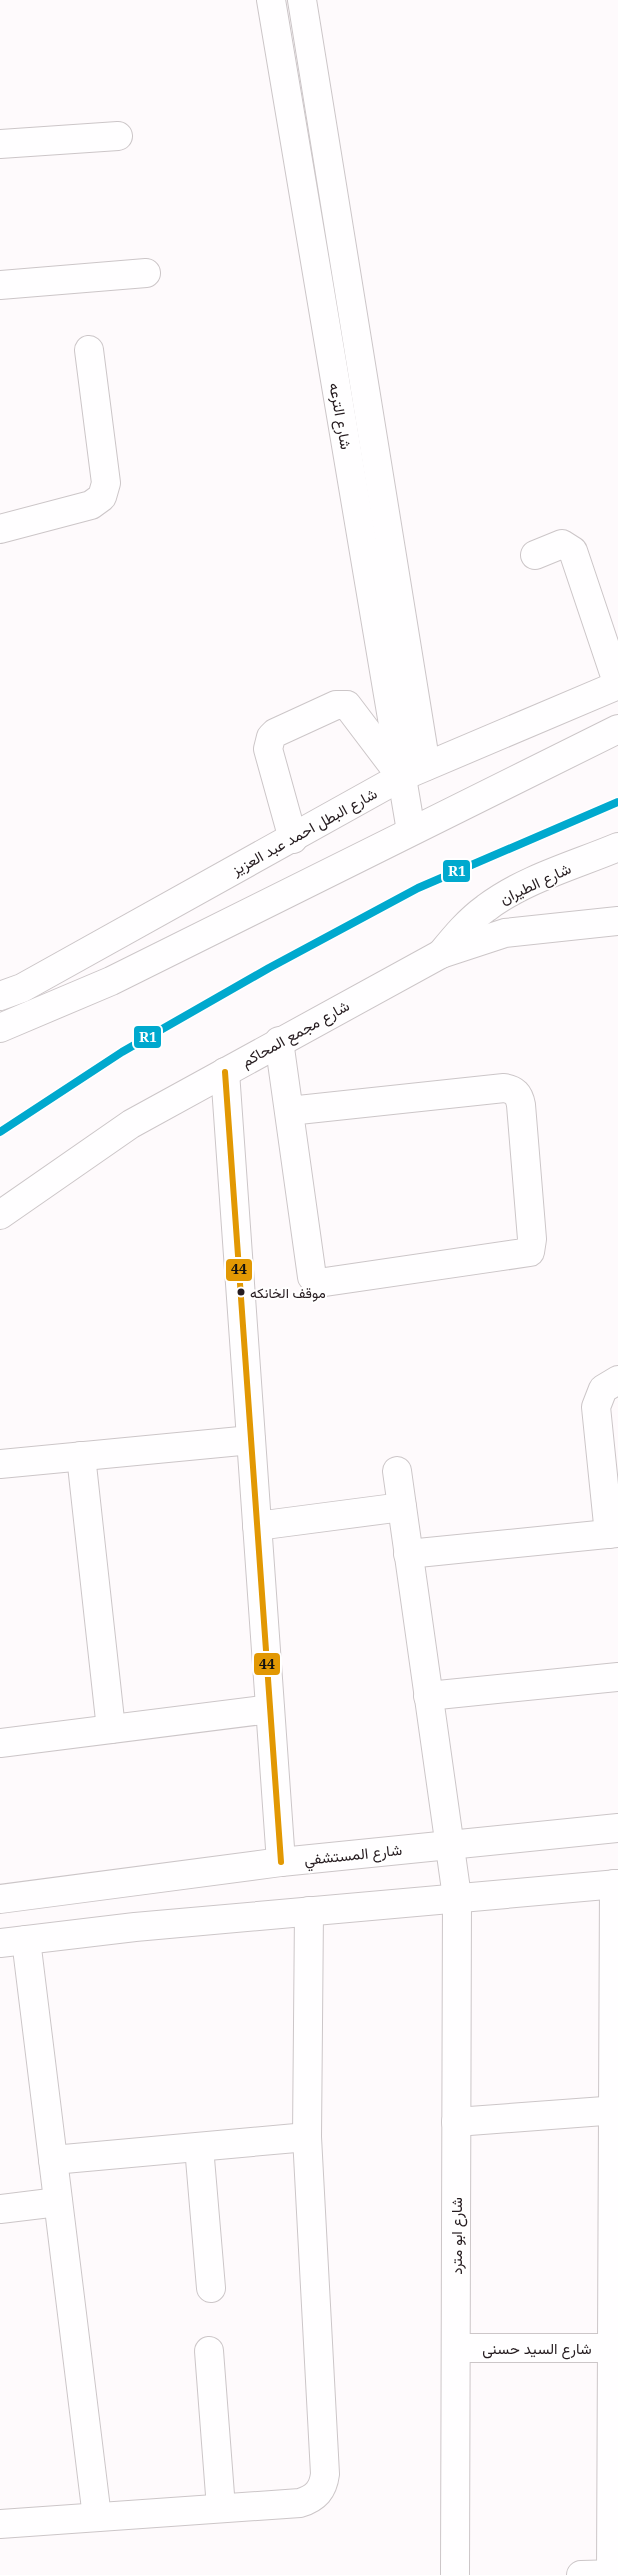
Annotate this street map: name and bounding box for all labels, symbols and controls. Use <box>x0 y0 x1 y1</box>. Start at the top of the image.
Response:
street label: شارع الترعه <box>323 381 357 451</box>
street label: شارع البطل احمد عبد العزيز <box>227 783 381 882</box>
street label: شارع الطيران <box>496 858 575 910</box>
line badge: R1 <box>442 859 471 883</box>
text: R1 <box>448 861 466 880</box>
street label: شارع مجمع المحاكم <box>237 995 354 1073</box>
line badge: R1 <box>133 1025 162 1049</box>
text: R1 <box>139 1027 157 1046</box>
line badge: 44 <box>225 1258 253 1282</box>
text: 44 <box>231 1259 247 1278</box>
place label: موقف الخانكه <box>250 1283 326 1302</box>
marker: موقف الخانكه <box>236 1287 246 1297</box>
line badge: 44 <box>253 1652 281 1676</box>
text: 44 <box>259 1654 275 1673</box>
street label: شارع المستشفي <box>303 1839 404 1873</box>
street label: شارع ابو مترد <box>446 2197 468 2275</box>
street label: شارع السيد حسنى <box>482 2338 592 2360</box>

